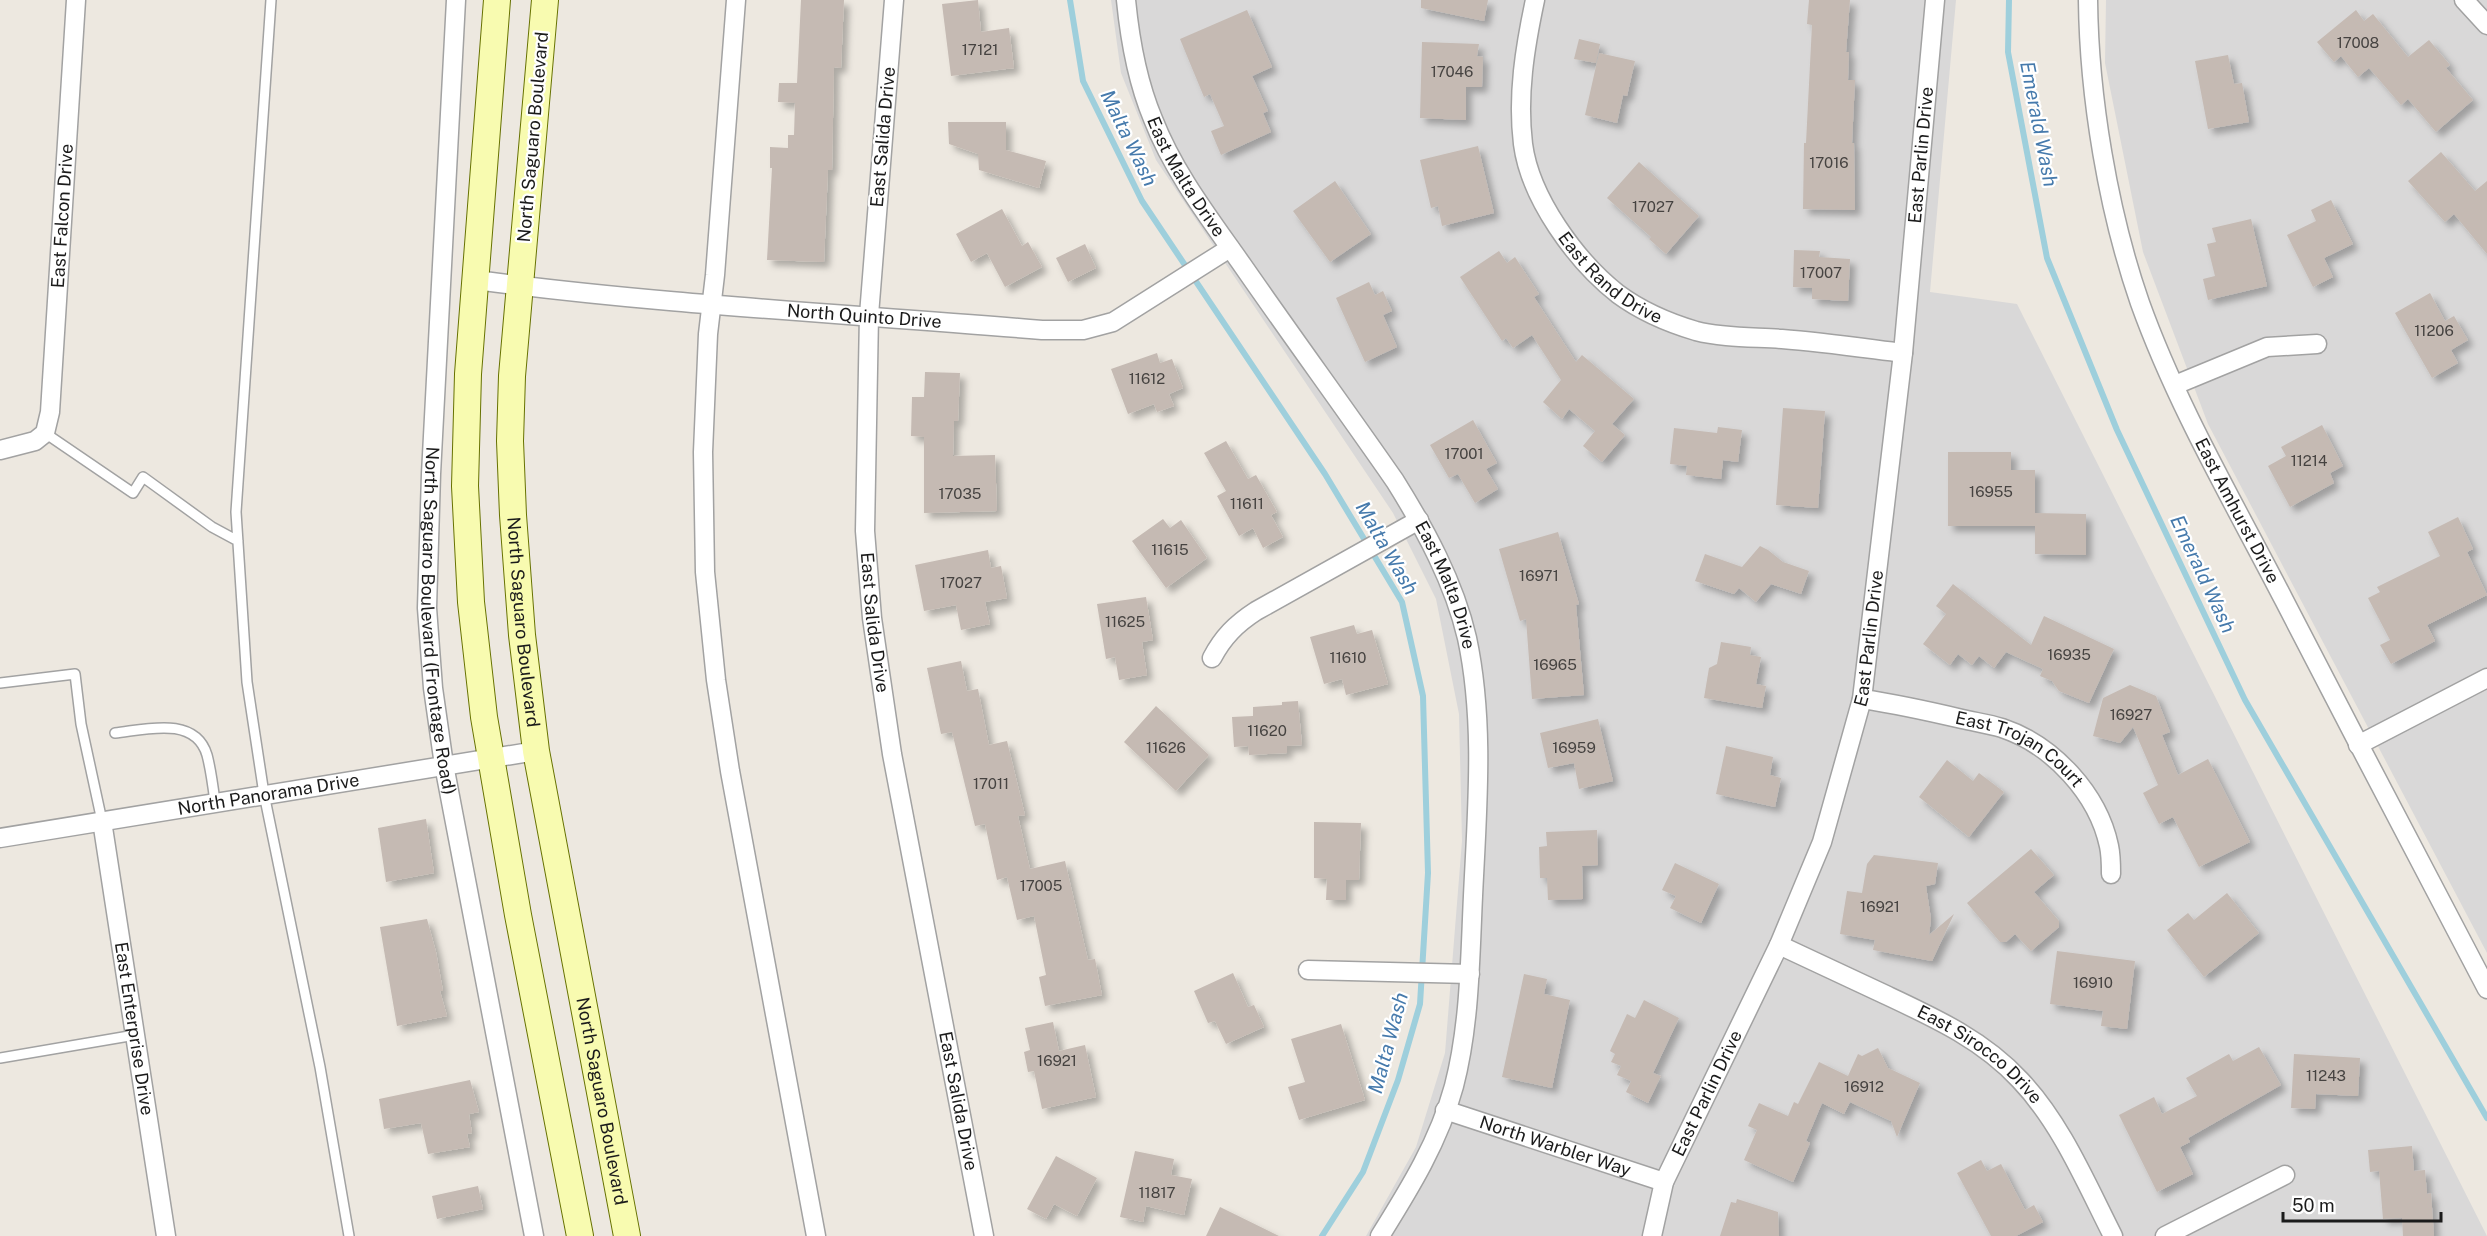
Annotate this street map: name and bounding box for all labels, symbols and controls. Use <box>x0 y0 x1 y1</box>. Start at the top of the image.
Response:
street label: North Saguaro Boulevard <box>513 31 552 243</box>
house number: 17008 <box>2337 34 2379 51</box>
house number: 17121 <box>962 41 998 58</box>
water label: Emerald Wash <box>2015 59 2063 189</box>
house number: 17046 <box>1431 63 1473 80</box>
street label: East Salida Drive <box>866 66 899 208</box>
water label: Malta Wash <box>1095 86 1163 190</box>
street label: East Parlin Drive <box>1904 86 1937 224</box>
street label: East Malta Drive <box>1143 113 1230 241</box>
street label: East Falcon Drive <box>47 143 77 289</box>
house number: 17016 <box>1809 154 1849 171</box>
house number: 17027 <box>1632 198 1674 215</box>
street label: East Rand Drive <box>1554 227 1666 327</box>
house number: 17007 <box>1800 264 1842 281</box>
street label: North Quinto Drive <box>786 300 942 332</box>
house number: 11206 <box>2414 322 2454 339</box>
house number: 11612 <box>1129 370 1165 387</box>
street label: East Amhurst Drive <box>2191 434 2284 587</box>
house number: 17001 <box>1444 445 1484 462</box>
street label: North Saguaro Boulevard (Frontage Road) <box>417 446 460 796</box>
house number: 11214 <box>2291 452 2327 469</box>
house number: 16955 <box>1969 483 2013 500</box>
house number: 17035 <box>939 485 981 502</box>
house number: 11611 <box>1230 495 1264 512</box>
water label: Malta Wash <box>1351 497 1423 599</box>
water label: Emerald Wash <box>2165 511 2241 637</box>
street label: North Saguaro Boulevard <box>503 516 544 728</box>
street label: East Malta Drive <box>1411 517 1480 651</box>
house number: 11615 <box>1151 541 1189 558</box>
street label: East Salida Drive <box>857 551 894 694</box>
house number: 16971 <box>1519 567 1559 584</box>
street label: East Parlin Drive <box>1849 569 1887 709</box>
house number: 17027 <box>940 574 982 591</box>
house number: 11625 <box>1105 613 1145 630</box>
house number: 16935 <box>2047 646 2091 663</box>
house number: 11610 <box>1330 649 1366 666</box>
house number: 16965 <box>1533 656 1577 673</box>
house number: 16927 <box>2110 706 2152 723</box>
street label: East Trojan Court <box>1953 707 2088 791</box>
house number: 11620 <box>1247 722 1287 739</box>
house number: 11626 <box>1146 739 1186 756</box>
house number: 16959 <box>1552 739 1596 756</box>
street label: North Panorama Drive <box>176 769 361 819</box>
house number: 17011 <box>973 775 1009 792</box>
house number: 17005 <box>1020 877 1062 894</box>
house number: 16921 <box>1860 898 1900 915</box>
street label: East Enterprise Drive <box>111 940 158 1117</box>
house number: 16910 <box>2073 974 2113 991</box>
water label: Malta Wash <box>1363 990 1413 1096</box>
street label: North Saguaro Boulevard <box>572 995 632 1207</box>
street label: East Sirocco Drive <box>1914 1001 2047 1108</box>
street label: East Parlin Drive <box>1667 1027 1746 1159</box>
street label: East Salida Drive <box>935 1030 982 1172</box>
house number: 16921 <box>1037 1052 1077 1069</box>
house number: 11243 <box>2306 1067 2346 1084</box>
house number: 16912 <box>1844 1078 1884 1095</box>
street label: North Warbler Way <box>1477 1111 1634 1180</box>
house number: 11817 <box>1138 1184 1176 1201</box>
scale bar <box>2283 1185 2440 1223</box>
text: 50 m <box>2292 1195 2335 1216</box>

